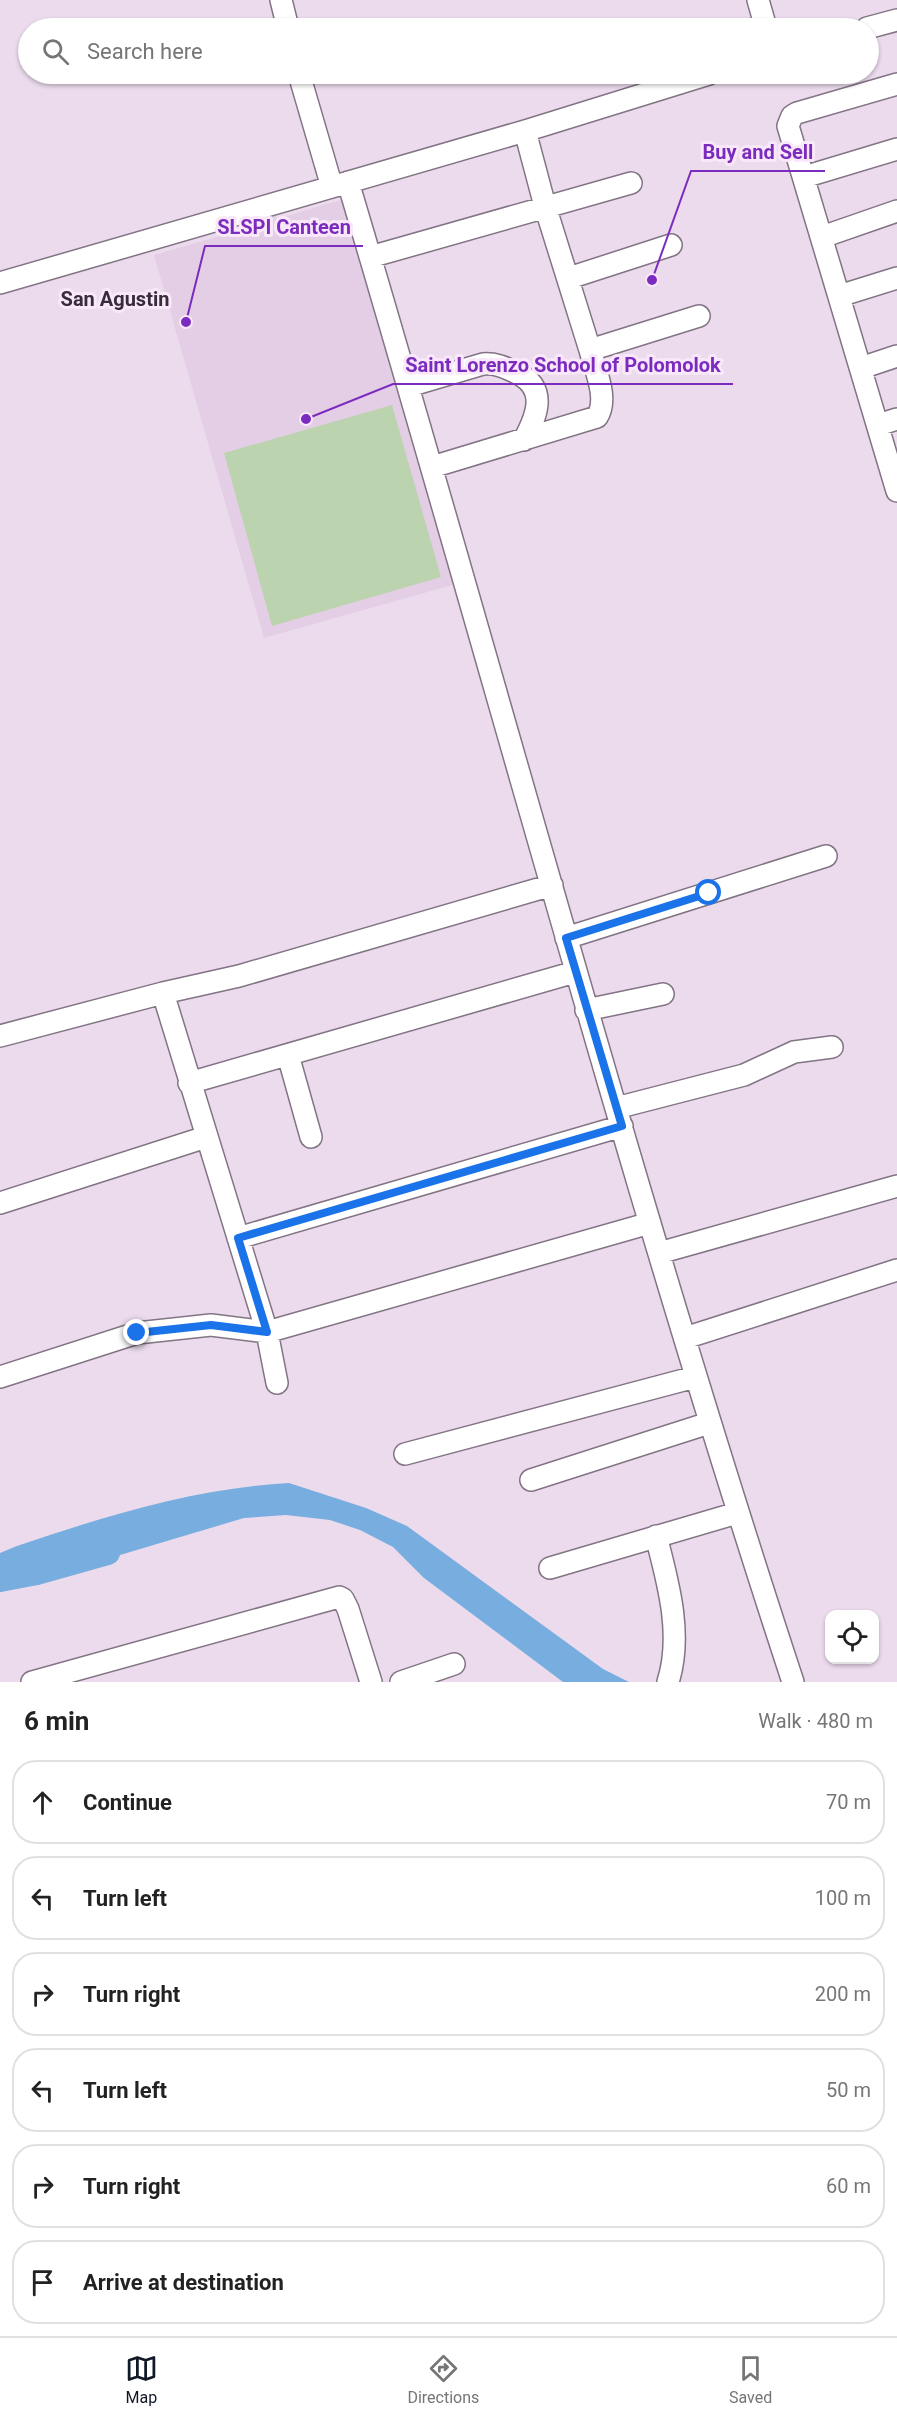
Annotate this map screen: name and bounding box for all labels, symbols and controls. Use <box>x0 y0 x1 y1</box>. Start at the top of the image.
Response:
search box <box>18 18 879 84</box>
icon: search <box>39 35 72 68</box>
text: Search here <box>87 39 203 64</box>
callout: Buy and Sell <box>691 133 825 171</box>
text: Buy and Sell <box>703 140 813 164</box>
callout: SLSPI Canteen <box>205 208 363 246</box>
text: SLSPI Canteen <box>217 215 351 239</box>
district label: San Agustin <box>61 287 169 311</box>
callout: Saint Lorenzo School of Polomolok <box>393 346 733 384</box>
text: Saint Lorenzo School of Polomolok <box>405 353 721 377</box>
route start <box>695 879 721 905</box>
route end <box>123 1319 149 1345</box>
map controls <box>825 1610 879 1664</box>
button: locate <box>825 1610 879 1664</box>
text: 6 min <box>24 1706 89 1736</box>
text: Walk · 480 m <box>758 1709 873 1733</box>
icon: ahead <box>26 1786 59 1819</box>
text: Continue <box>83 1790 172 1815</box>
text: 70 m <box>826 1790 871 1814</box>
icon: left <box>26 1882 59 1915</box>
text: Turn left <box>83 1886 167 1911</box>
text: 100 m <box>815 1886 871 1910</box>
icon: right <box>26 1978 59 2011</box>
text: Turn right <box>83 1982 180 2007</box>
text: 200 m <box>815 1982 871 2006</box>
icon: left <box>26 2074 59 2107</box>
text: Turn left <box>83 2078 167 2103</box>
text: 50 m <box>826 2078 871 2102</box>
icon: right <box>26 2170 59 2203</box>
text: Turn right <box>83 2174 180 2199</box>
text: 60 m <box>826 2174 871 2198</box>
icon: arrive <box>26 2266 59 2299</box>
text: Arrive at destination <box>83 2270 284 2295</box>
tab: Map <box>125 2352 158 2407</box>
tab: Directions <box>407 2352 479 2407</box>
tab: Saved <box>729 2352 772 2407</box>

